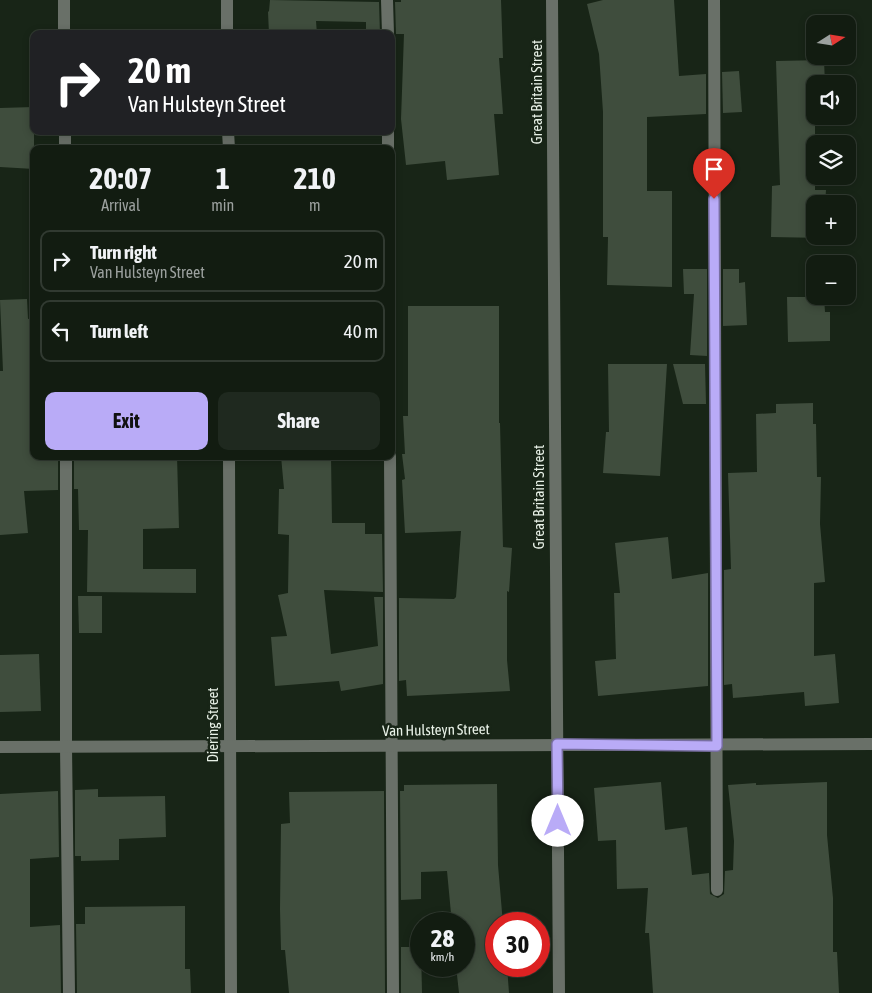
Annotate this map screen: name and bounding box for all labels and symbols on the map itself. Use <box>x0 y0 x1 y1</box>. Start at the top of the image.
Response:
north arrow <box>806 15 856 65</box>
street label: Great Britain Street <box>528 40 545 144</box>
pin <box>693 148 735 199</box>
street label: Great Britain Street <box>530 445 547 549</box>
street label: Diering Street <box>204 687 221 763</box>
street label: Van Hulsteyn Street <box>382 720 490 739</box>
position arrow <box>531 794 583 846</box>
speed limit sign: 30 <box>485 912 550 977</box>

